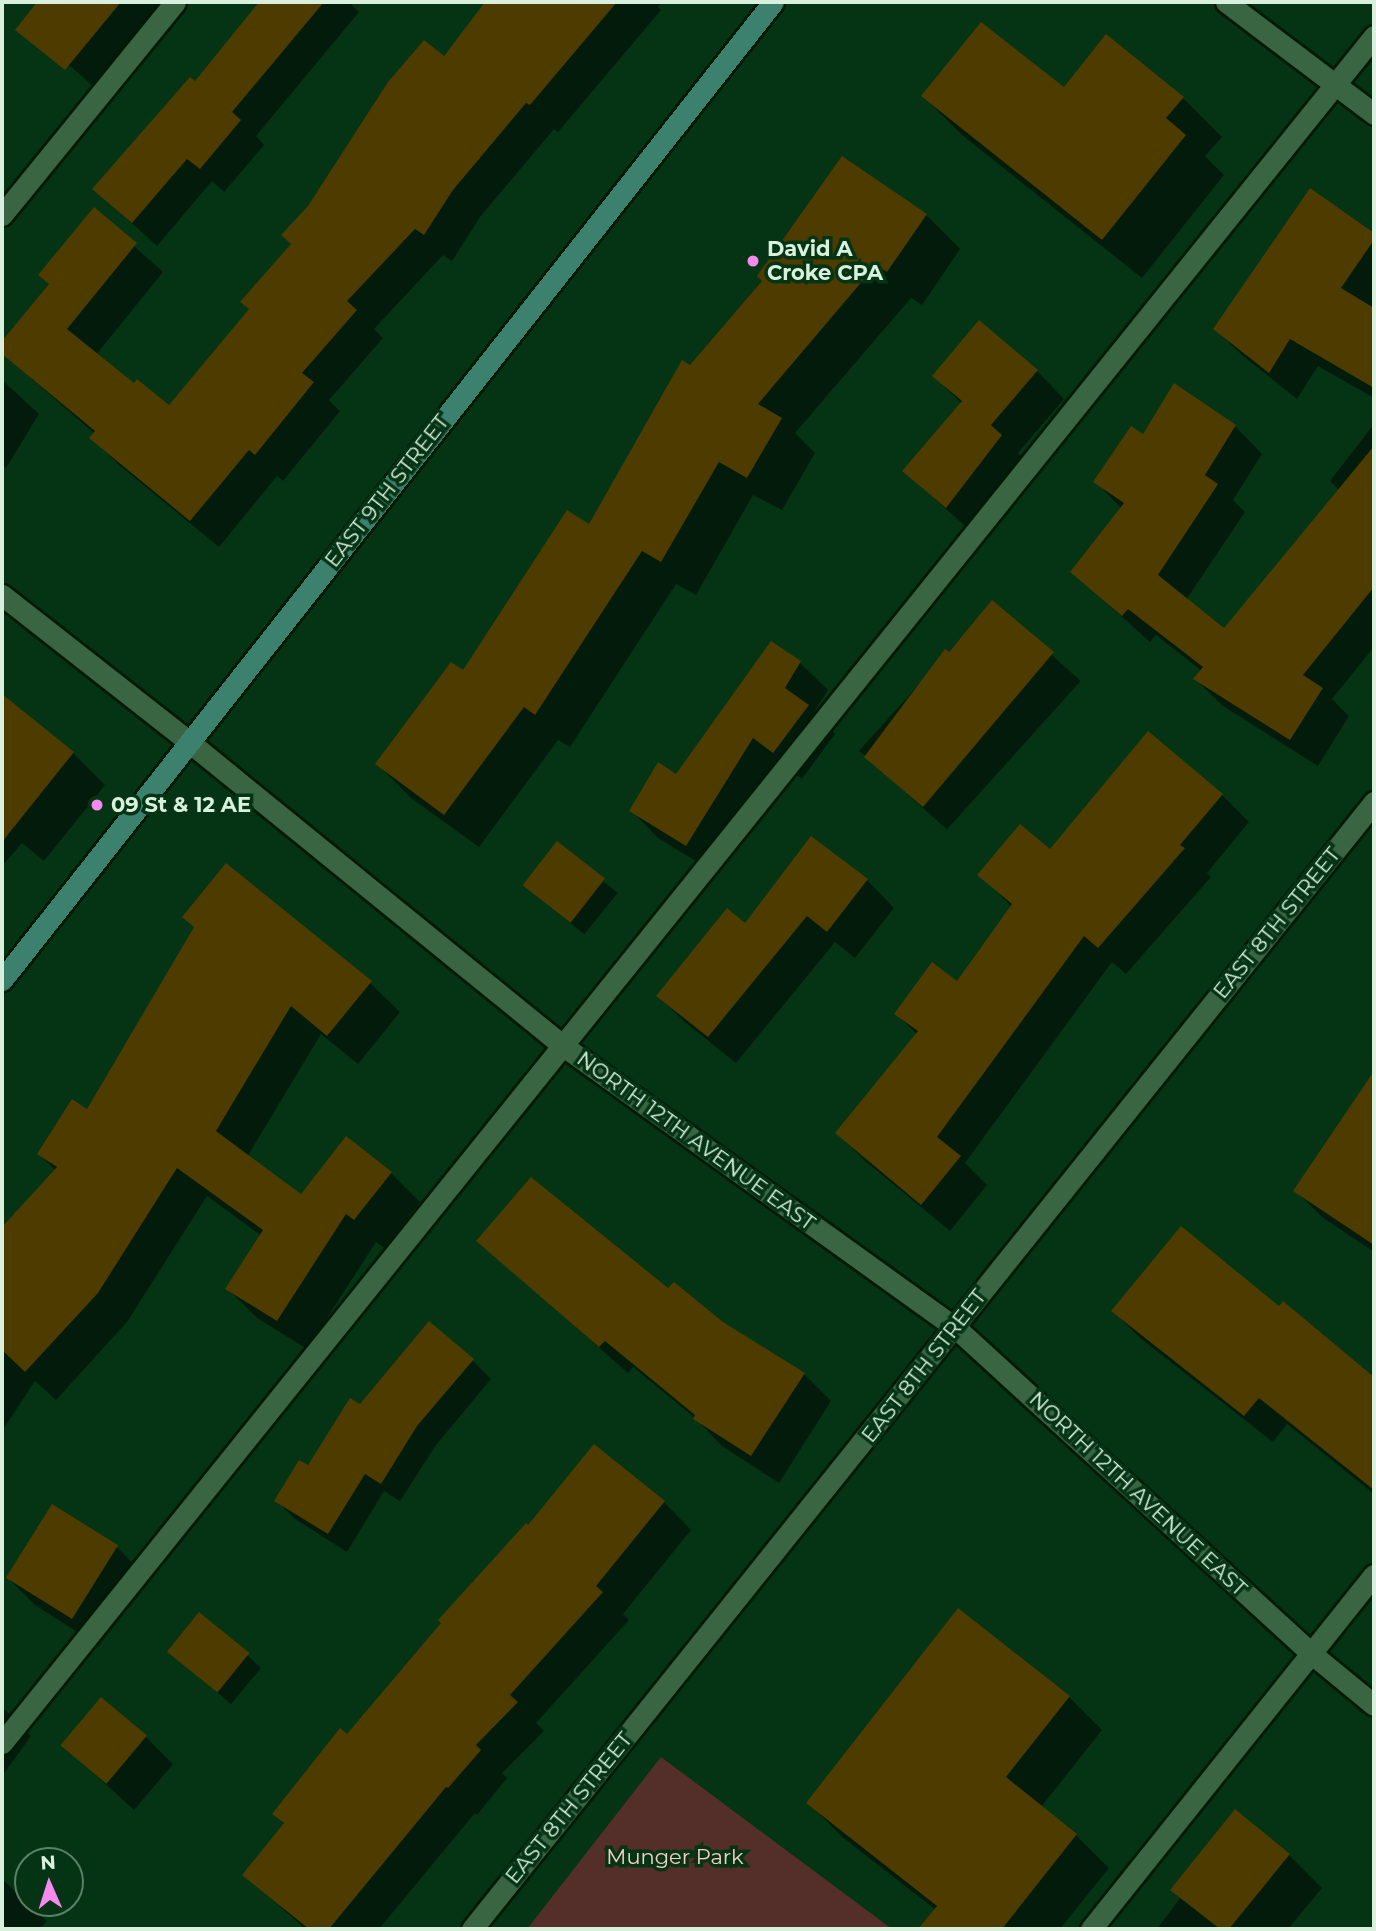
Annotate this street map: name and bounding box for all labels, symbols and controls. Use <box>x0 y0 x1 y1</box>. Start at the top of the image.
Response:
place label: David A Croke CPA <box>767 236 883 286</box>
marker: David A Croke CPA <box>745 253 761 269</box>
street label: EAST 9TH STREET <box>320 410 454 572</box>
place label: 09 St & 12 AE <box>111 792 251 818</box>
marker: 09 St & 12 AE <box>89 797 105 813</box>
street label: EAST 8TH STREET <box>1208 842 1346 1004</box>
street label: NORTH 12TH AVENUE EAST <box>572 1046 820 1236</box>
street label: EAST 8TH STREET <box>856 1284 992 1448</box>
street label: NORTH 12TH AVENUE EAST <box>1024 1387 1252 1601</box>
street label: EAST 8TH STREET <box>500 1727 638 1889</box>
park label: Munger Park <box>606 1844 744 1870</box>
north arrow <box>14 1847 84 1917</box>
text: N <box>40 1851 56 1874</box>

